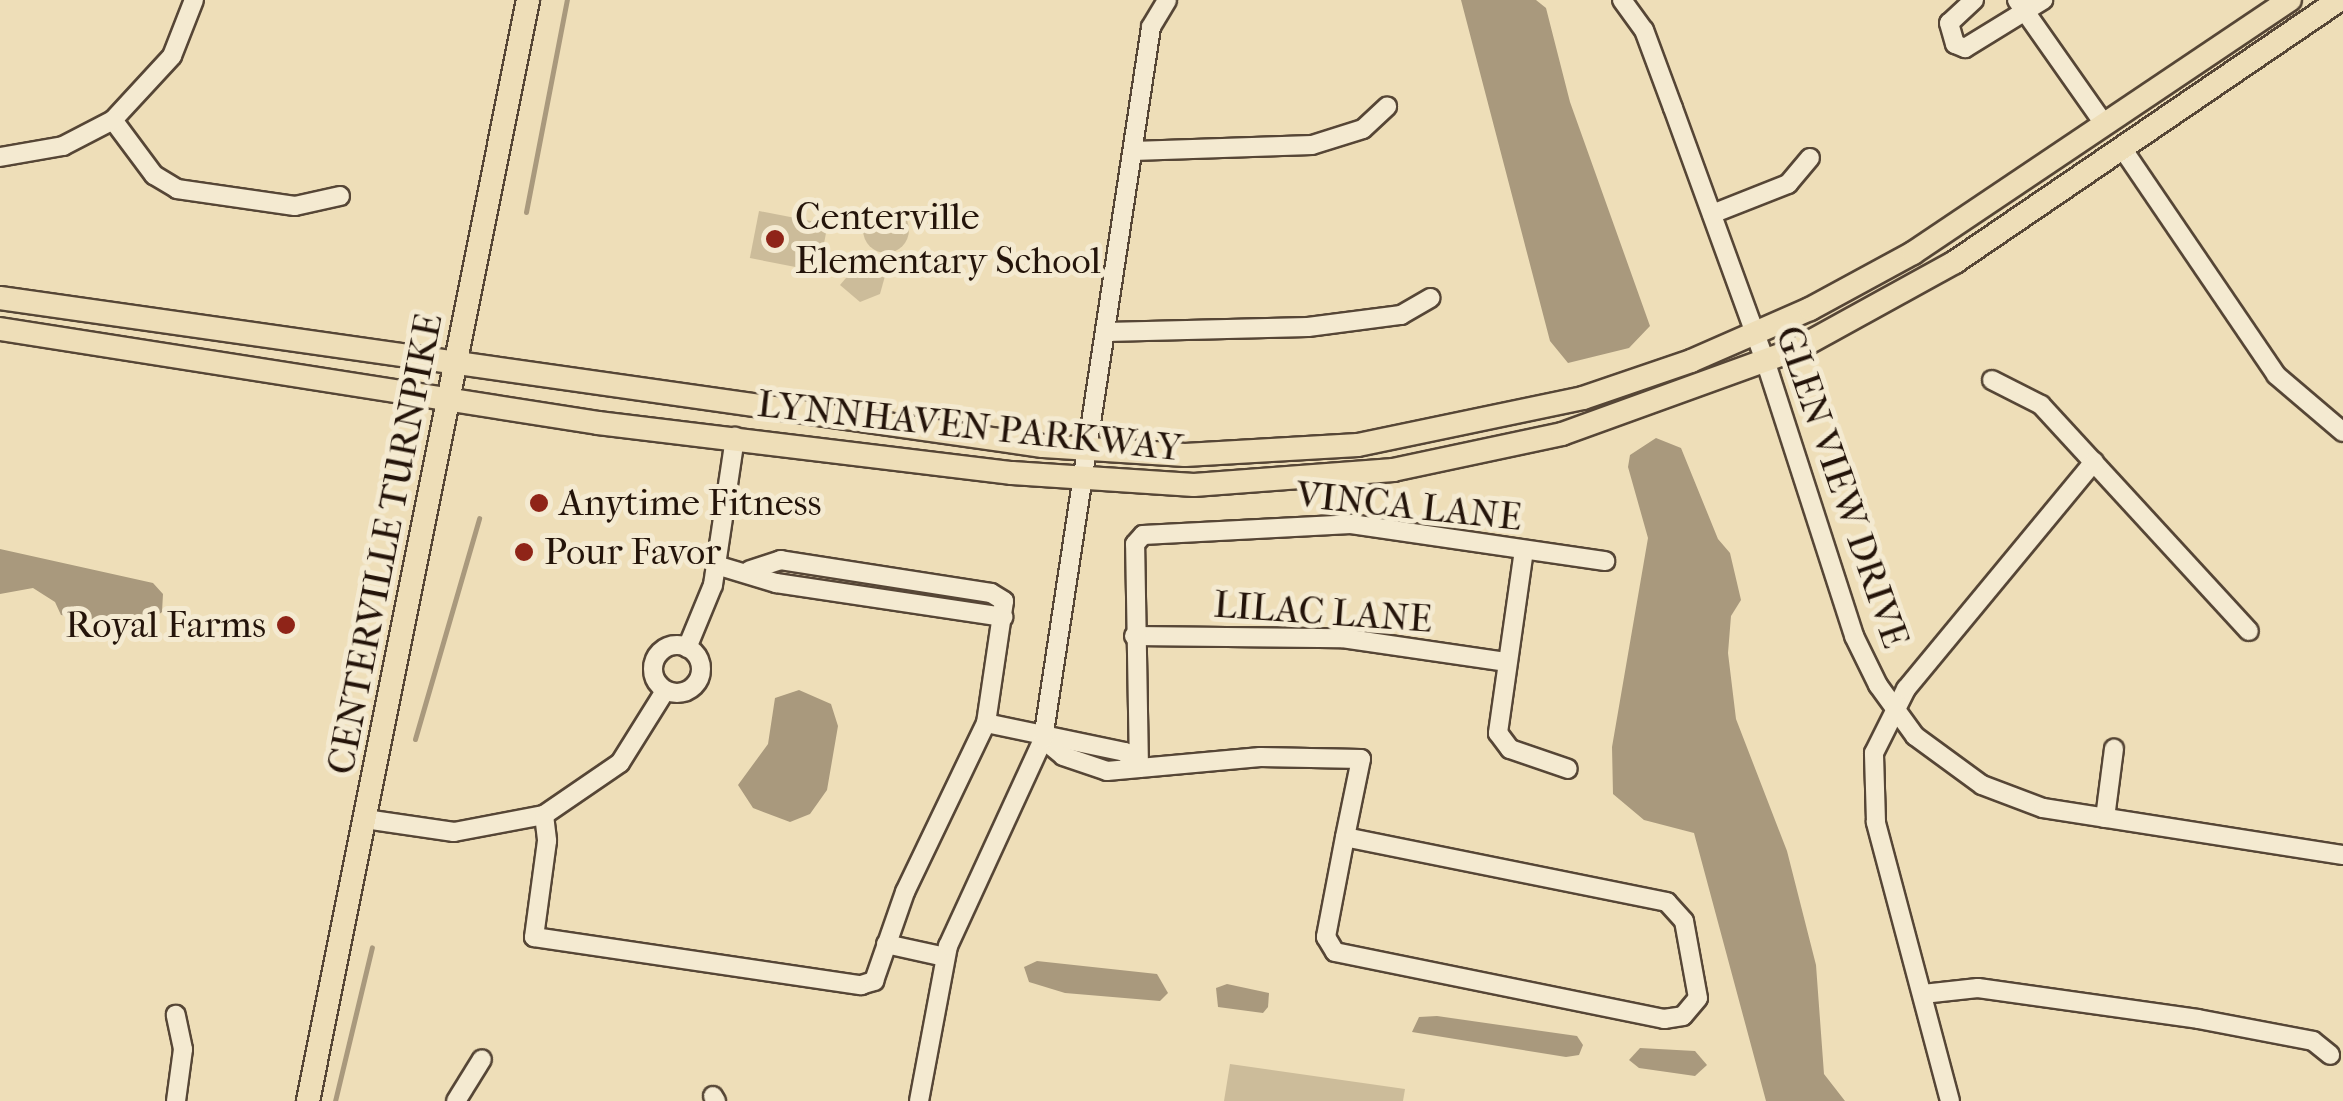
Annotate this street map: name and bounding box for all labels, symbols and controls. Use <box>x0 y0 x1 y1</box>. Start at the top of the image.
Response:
place label: Centerville Elementary School <box>795 194 1101 284</box>
marker: Centerville Elementary School <box>764 228 786 250</box>
street label: CENTERVILLE TURNPIKE <box>318 310 452 778</box>
street label: GLEN VIEW DRIVE <box>1766 320 1918 654</box>
street label: LYNNHAVEN PARKWAY <box>755 381 1185 471</box>
street label: VINCA LANE <box>1294 471 1524 541</box>
place label: Anytime Fitness <box>559 480 822 526</box>
marker: Anytime Fitness <box>528 492 550 514</box>
place label: Pour Favor <box>544 529 721 575</box>
marker: Pour Favor <box>513 541 535 563</box>
street label: LILAC LANE <box>1212 582 1434 642</box>
place label: Royal Farms <box>65 602 266 648</box>
marker: Royal Farms <box>275 614 297 636</box>

